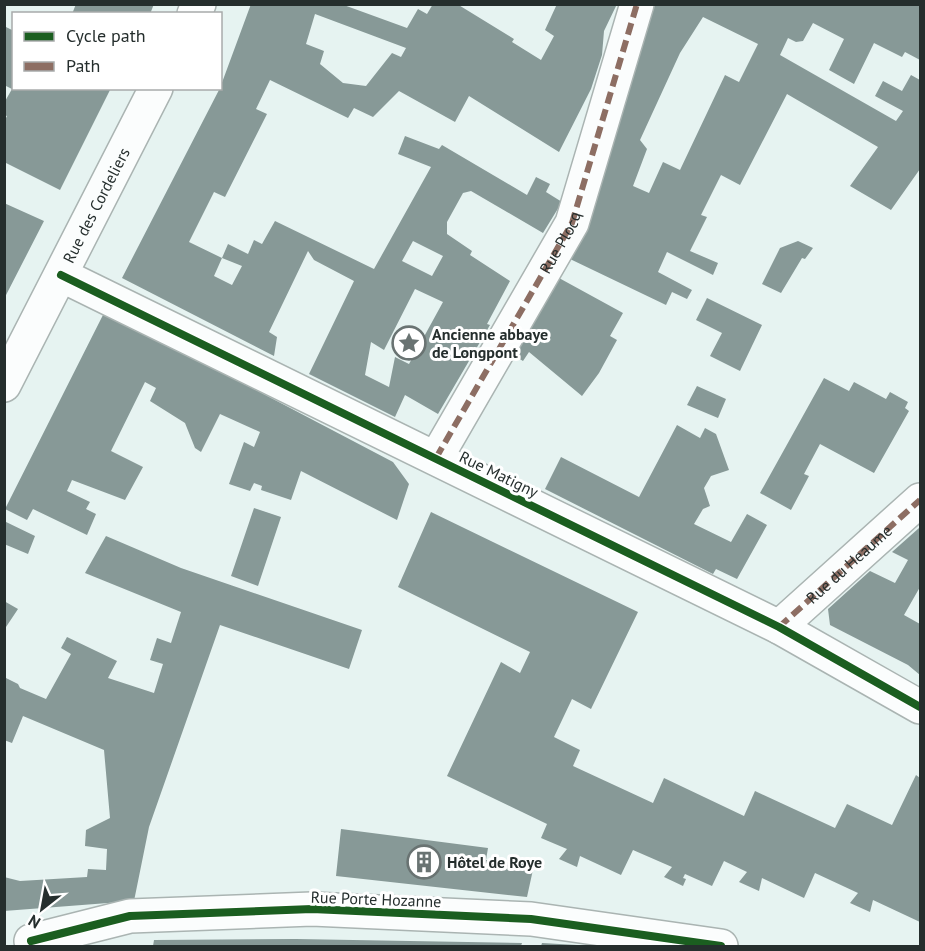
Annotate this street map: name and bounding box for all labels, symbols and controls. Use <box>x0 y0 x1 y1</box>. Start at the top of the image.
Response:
legend <box>12 12 222 90</box>
text: Cycle path <box>66 24 146 47</box>
text: Path <box>66 54 100 77</box>
street label: Rue des Cordeliers <box>58 144 134 266</box>
street label: Rue Plocq <box>535 209 585 277</box>
place label: Ancienne abbaye de Longpont <box>432 324 548 362</box>
place icon: Ancienne abbaye de Longpont <box>391 325 427 361</box>
street label: Rue Matigny <box>456 446 542 502</box>
street label: Rue du Heaume <box>802 520 896 608</box>
building icon: Hôtel de Roye <box>406 844 442 880</box>
place label: Hôtel de Roye <box>447 852 542 872</box>
north arrow <box>12 879 72 939</box>
street label: Rue Porte Hozanne <box>310 887 442 911</box>
text: N <box>25 911 44 933</box>

